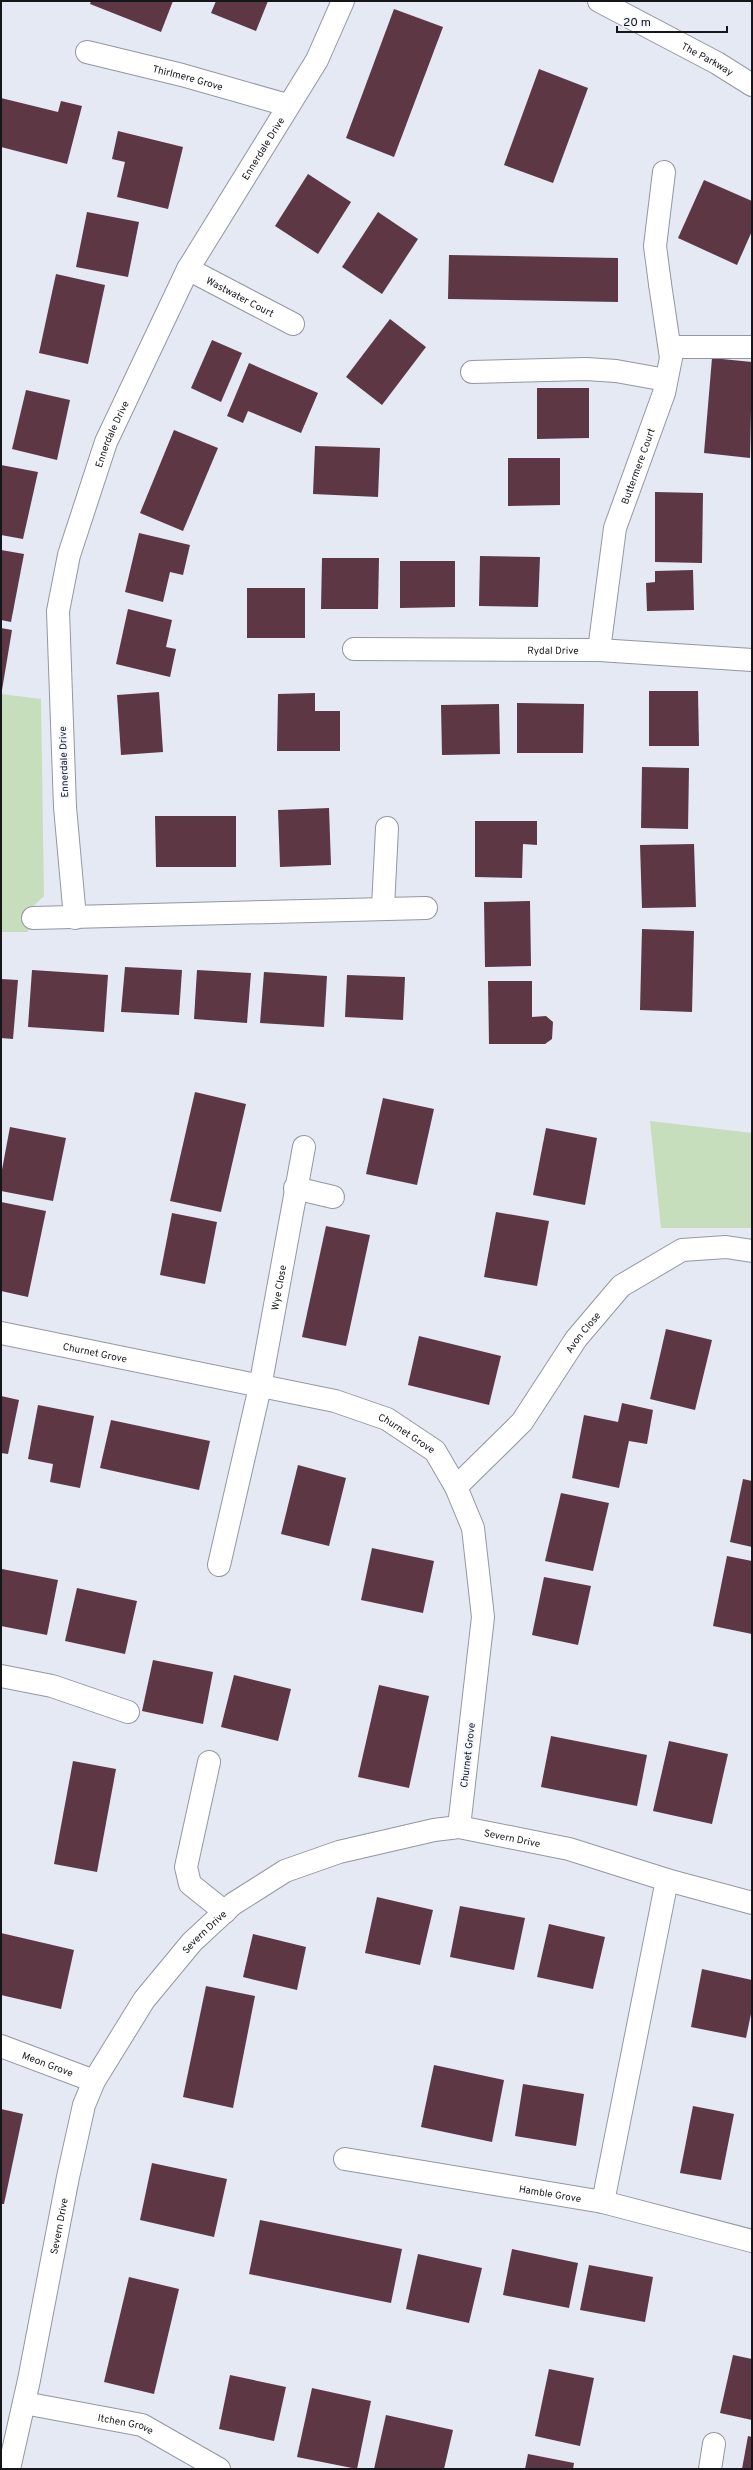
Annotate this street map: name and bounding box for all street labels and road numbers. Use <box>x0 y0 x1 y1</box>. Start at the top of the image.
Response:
street label: The Parkway <box>679 40 735 80</box>
street label: Thirlmere Grove <box>151 63 224 94</box>
street label: Ennerdale Drive <box>240 115 288 183</box>
street label: Wastwater Court <box>203 275 276 321</box>
street label: Ennerdale Drive <box>93 399 133 470</box>
street label: Buttermere Court <box>619 426 659 506</box>
street label: Rydal Drive <box>527 645 579 658</box>
street label: Ennerdale Drive <box>57 726 72 798</box>
street label: Wye Close <box>269 1264 290 1312</box>
street label: Avon Close <box>563 1310 604 1356</box>
street label: Churnet Grove <box>61 1341 128 1367</box>
street label: Churnet Grove <box>376 1411 437 1457</box>
street label: Churnet Grove <box>458 1722 479 1788</box>
street label: Severn Drive <box>483 1827 541 1851</box>
street label: Severn Drive <box>180 1908 230 1957</box>
street label: Meon Grove <box>20 2049 75 2081</box>
street label: Hamble Grove <box>518 2183 582 2206</box>
street label: Severn Drive <box>48 2197 72 2256</box>
street label: Itchen Grove <box>97 2412 155 2438</box>

